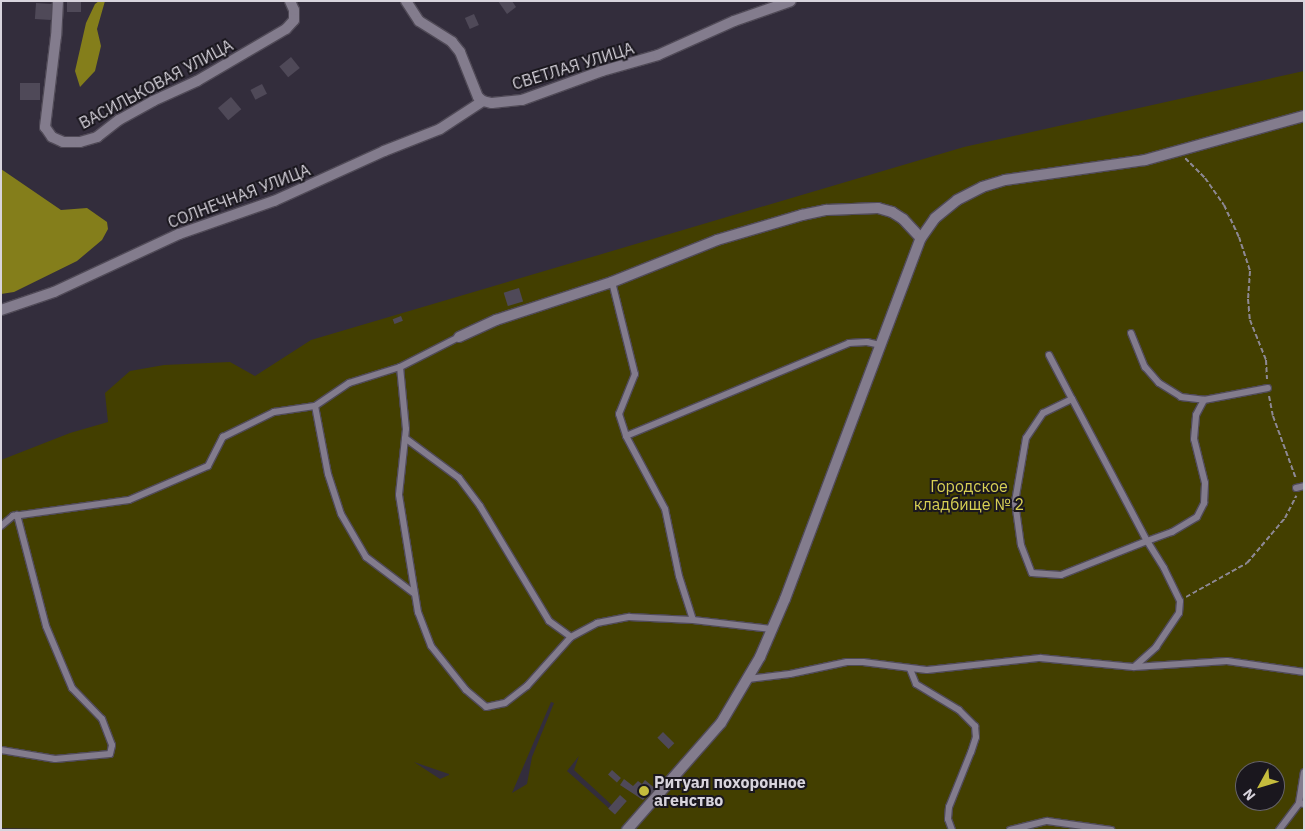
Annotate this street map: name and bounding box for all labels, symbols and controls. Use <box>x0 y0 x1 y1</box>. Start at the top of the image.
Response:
street label: ВАСИЛЬКОВАЯ УЛИЦА <box>76 35 236 133</box>
street label: СВЕТЛАЯ УЛИЦА <box>510 38 636 94</box>
street label: СОЛНЕЧНАЯ УЛИЦА <box>165 160 313 232</box>
park label: Городское кладбище № 2 <box>914 476 1024 514</box>
north arrow <box>1235 761 1285 811</box>
place label: Ритуал похоронное агенство <box>654 772 806 810</box>
marker: Ритуал похоронное агенство <box>638 785 650 797</box>
text: N <box>1239 785 1259 804</box>

